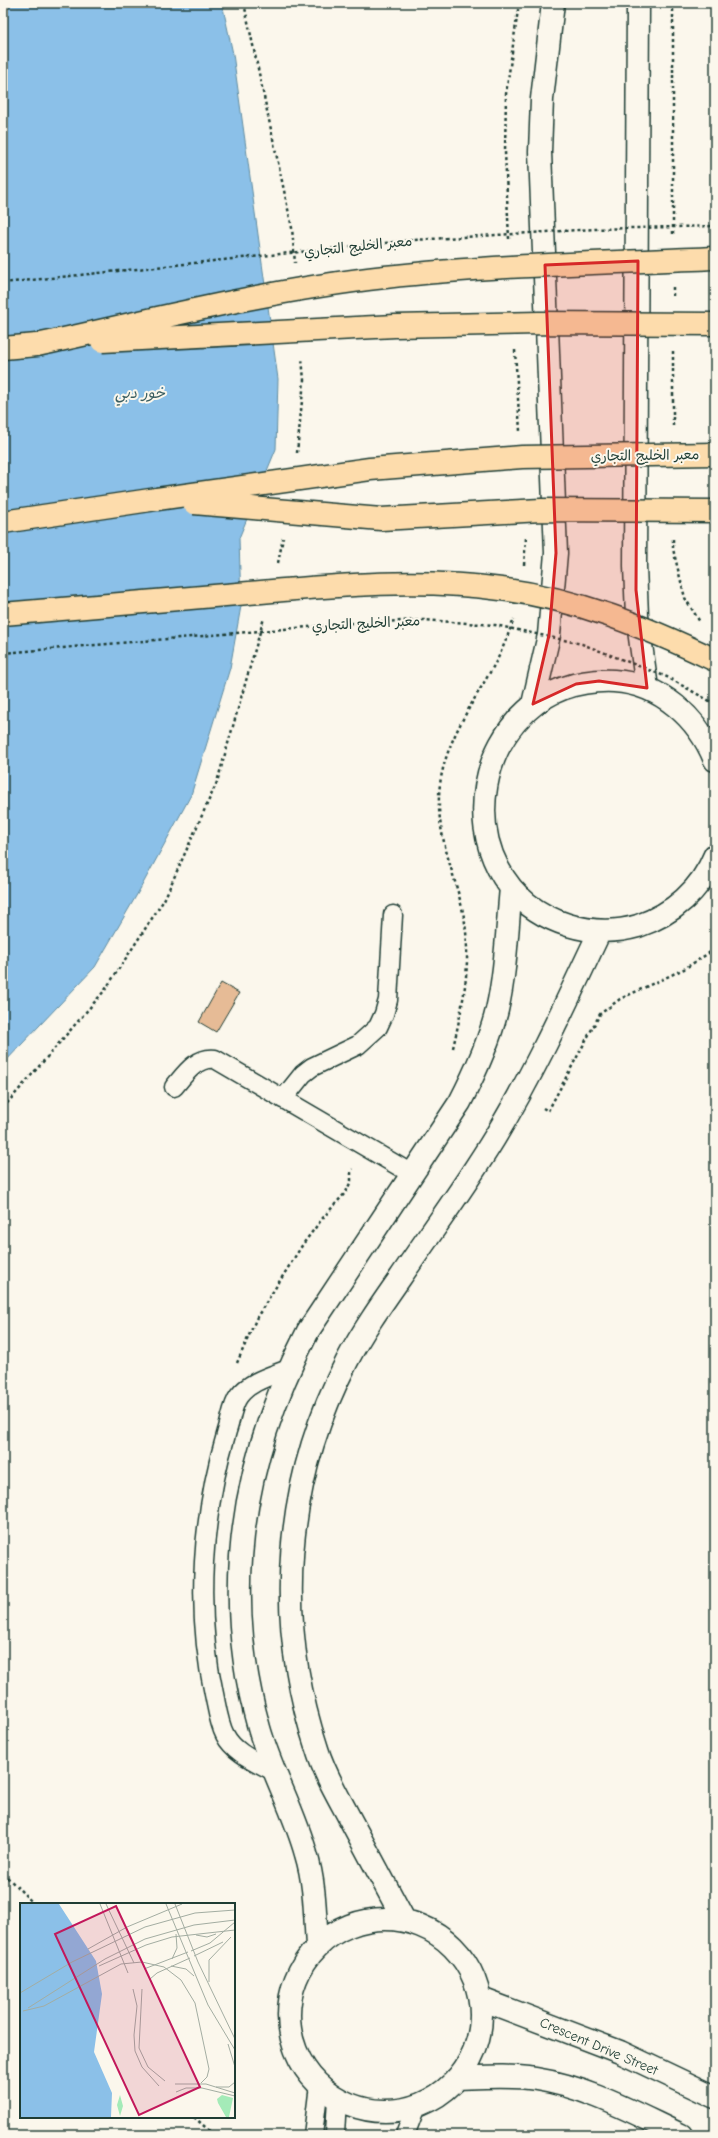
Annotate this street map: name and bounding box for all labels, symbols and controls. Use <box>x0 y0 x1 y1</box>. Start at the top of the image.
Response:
street label: معبر الخليج التجاري <box>303 232 413 263</box>
water label: خور دبي <box>115 384 166 406</box>
street label: معبر الخليج التجاري <box>591 446 699 467</box>
street label: معبر الخليج التجاري <box>311 612 421 637</box>
inset map <box>20 1903 235 2118</box>
street label: Crescent Drive Street <box>537 2014 661 2079</box>

